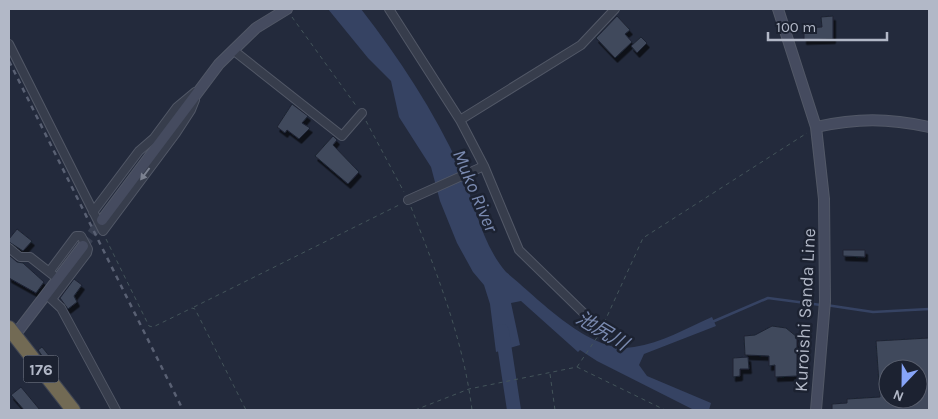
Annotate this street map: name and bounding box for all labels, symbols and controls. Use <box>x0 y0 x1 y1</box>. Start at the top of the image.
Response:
scale bar <box>768 10 887 42</box>
text: 100 m <box>776 18 816 36</box>
water label: Muko River <box>448 146 503 237</box>
one-way arrow <box>140 167 151 180</box>
street label: Kuroishi Sanda Line <box>790 228 820 392</box>
water label: 池尻川 <box>572 307 634 356</box>
road number: 176 <box>23 356 58 382</box>
north arrow <box>878 359 928 409</box>
text: N <box>890 386 906 405</box>

